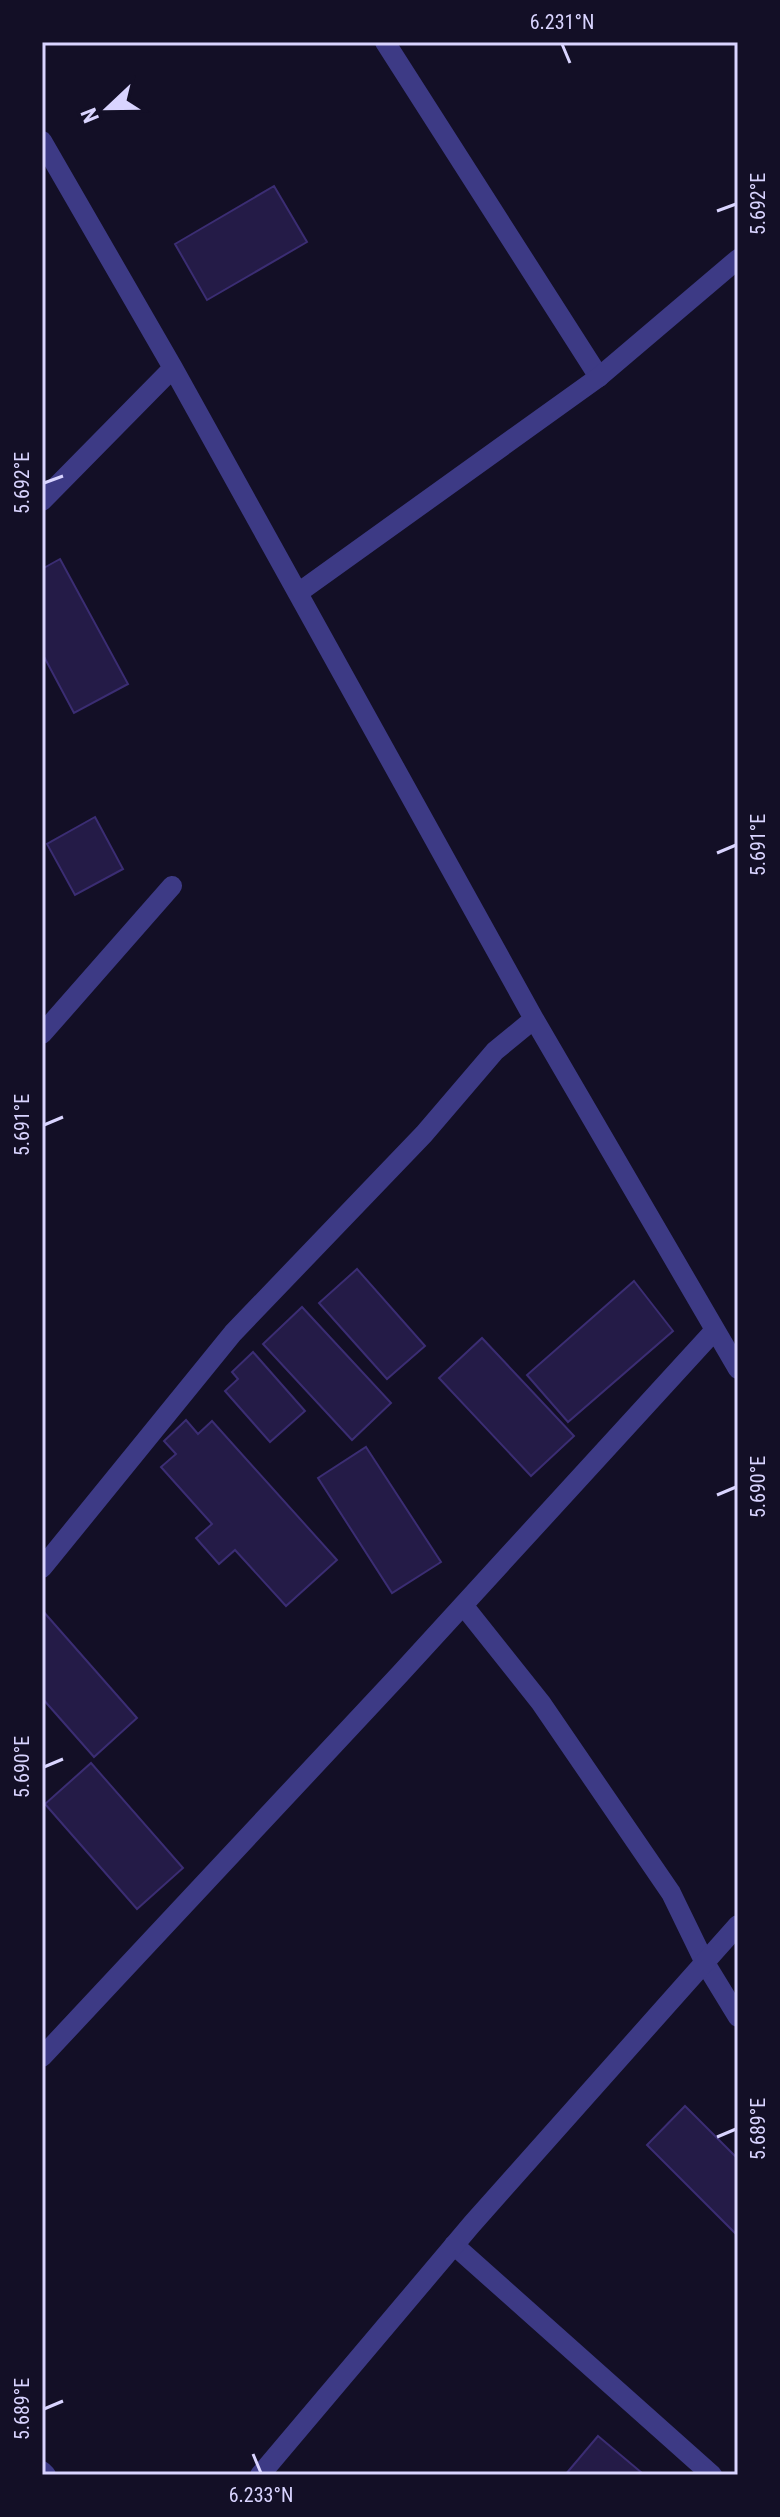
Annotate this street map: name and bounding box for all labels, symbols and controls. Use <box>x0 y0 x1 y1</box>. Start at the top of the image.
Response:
text: 6.231°N <box>530 10 594 34</box>
north arrow <box>68 68 148 148</box>
text: N <box>76 104 104 126</box>
text: 5.692°E <box>746 173 770 235</box>
text: 5.692°E <box>10 452 34 514</box>
text: 5.691°E <box>746 814 770 876</box>
text: 5.691°E <box>10 1094 34 1156</box>
text: 5.690°E <box>746 1456 770 1518</box>
text: 5.690°E <box>10 1736 34 1798</box>
text: 5.689°E <box>746 2098 770 2160</box>
text: 5.689°E <box>10 2378 34 2440</box>
text: 6.233°N <box>229 2483 293 2507</box>

